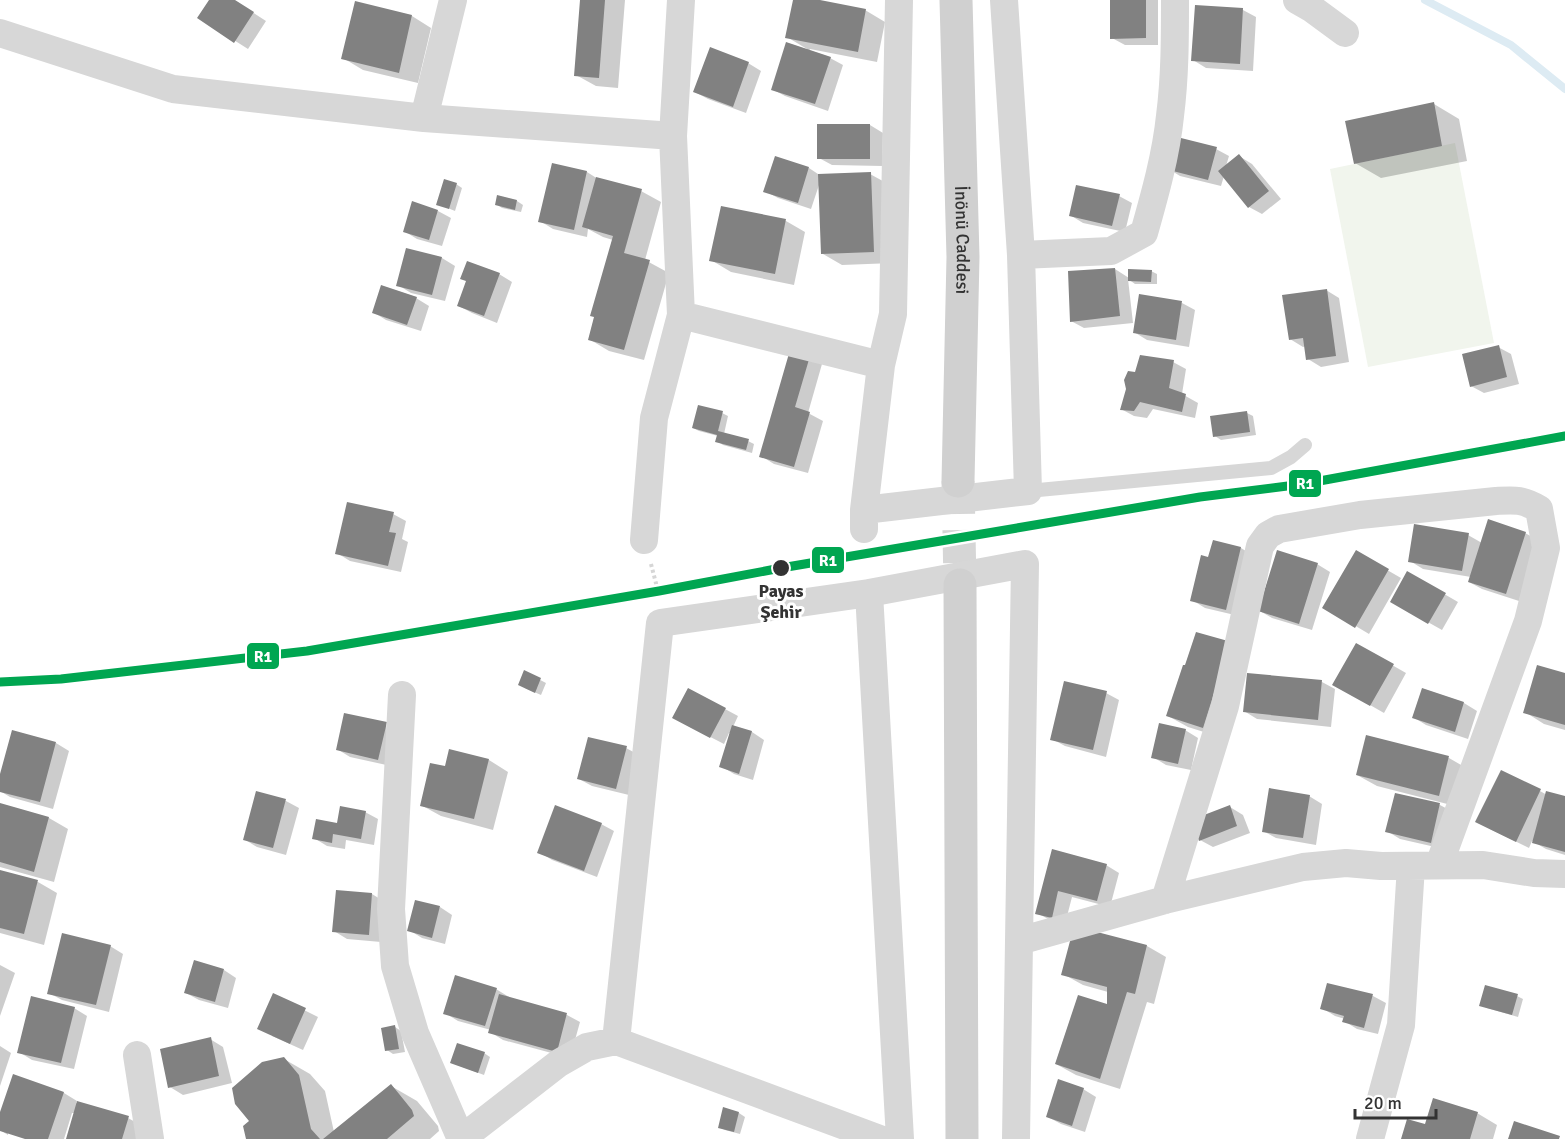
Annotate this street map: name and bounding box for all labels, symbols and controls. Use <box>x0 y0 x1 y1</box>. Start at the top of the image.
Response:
street label: İnönü Caddesi <box>950 185 974 295</box>
line badge: R1 <box>1288 469 1322 498</box>
text: R1 <box>1296 474 1315 494</box>
line badge: R1 <box>811 546 845 574</box>
text: R1 <box>819 551 838 571</box>
marker: Payas Şehi̇r <box>771 558 791 578</box>
place label: Payas Şehi̇r <box>758 580 804 623</box>
line badge: R1 <box>246 642 280 670</box>
text: R1 <box>254 647 273 667</box>
scale bar <box>1355 1082 1436 1120</box>
text: 20 m <box>1364 1092 1402 1114</box>

